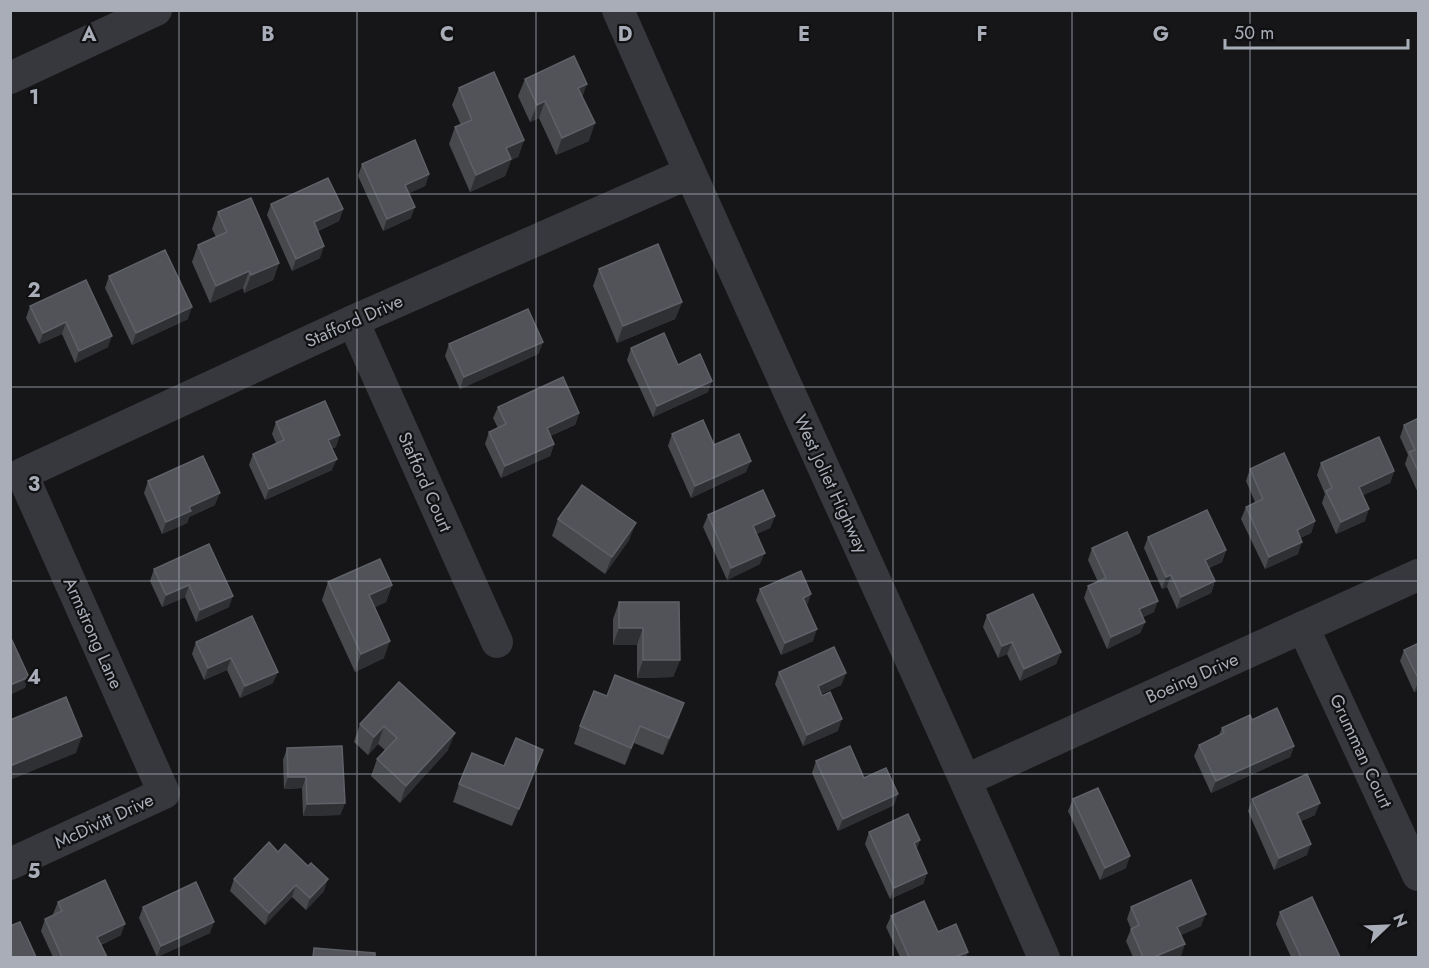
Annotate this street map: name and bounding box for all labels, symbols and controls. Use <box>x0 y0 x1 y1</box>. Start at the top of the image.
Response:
scale bar <box>1225 12 1408 50</box>
text: A <box>81 20 97 49</box>
text: B <box>261 20 275 49</box>
text: C <box>440 20 454 49</box>
text: D <box>618 20 632 49</box>
text: E <box>798 20 810 49</box>
text: F <box>976 20 988 49</box>
text: G <box>1153 20 1169 49</box>
text: 50 m <box>1234 20 1274 46</box>
text: 1 <box>29 83 39 112</box>
text: 2 <box>27 276 41 305</box>
street label: Stafford Drive <box>301 288 407 354</box>
street label: West Joliet Highway <box>787 410 875 558</box>
street label: Stafford Court <box>391 428 459 537</box>
text: 3 <box>28 470 40 499</box>
street label: Armstrong Lane <box>57 573 129 693</box>
street label: Boeing Drive <box>1142 646 1242 710</box>
text: 4 <box>27 663 41 692</box>
street label: Grumman Court <box>1323 690 1399 813</box>
street label: McDivitt Drive <box>50 787 158 855</box>
text: 5 <box>28 857 41 886</box>
north arrow <box>1357 896 1417 956</box>
text: N <box>1387 910 1413 931</box>

